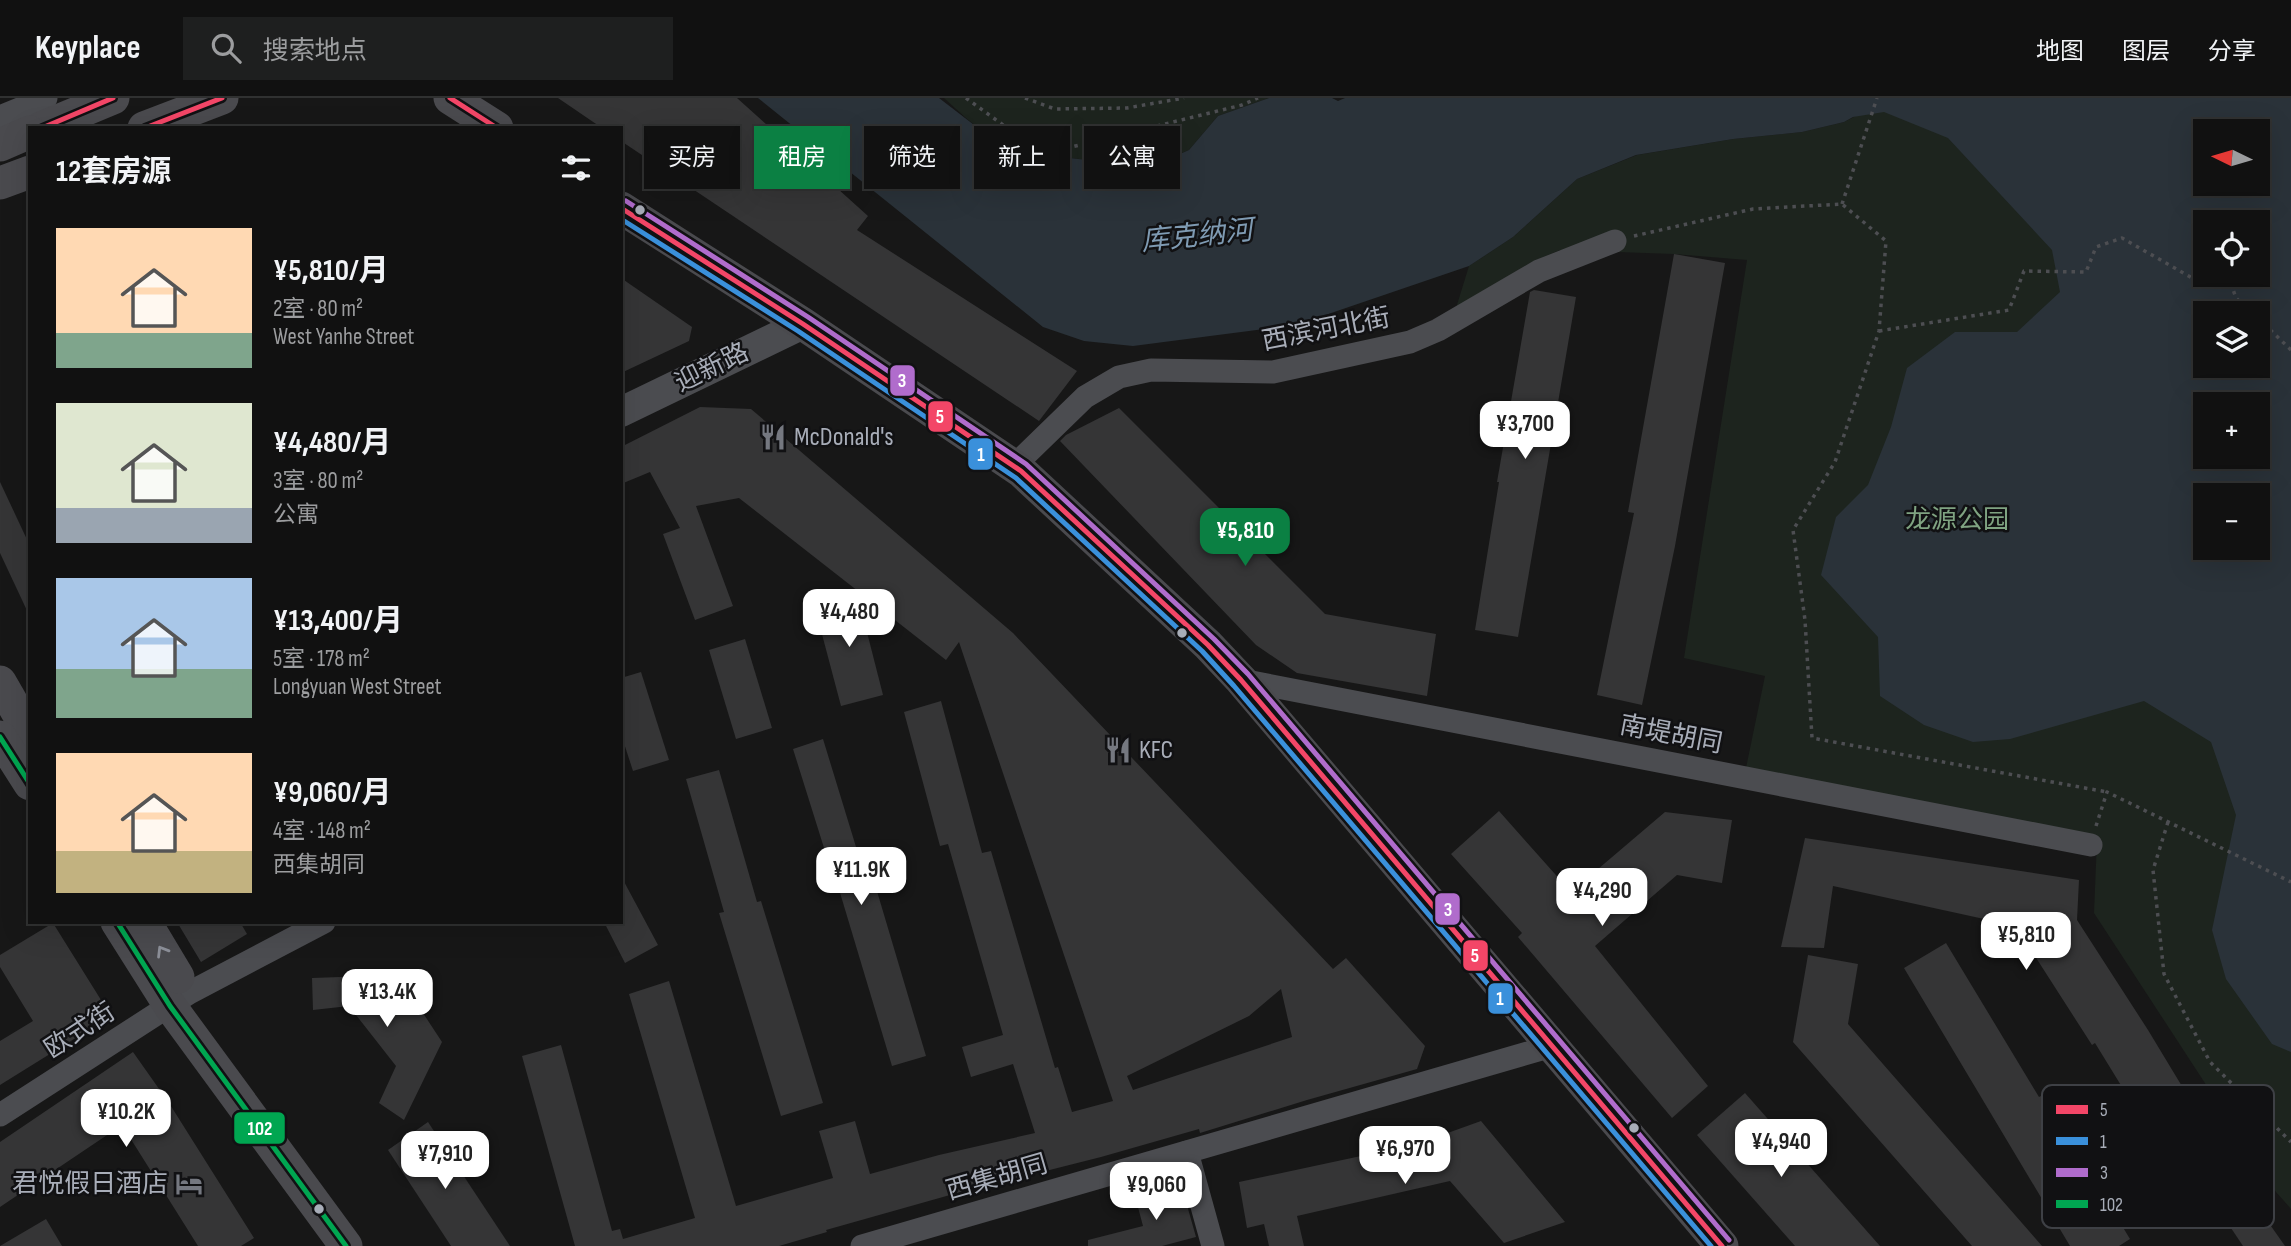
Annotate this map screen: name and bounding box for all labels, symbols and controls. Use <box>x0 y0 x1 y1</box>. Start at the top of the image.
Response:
search box <box>183 17 673 80</box>
text: Keyplace <box>35 28 141 68</box>
icon: search <box>207 29 245 67</box>
text: 搜索地点 <box>263 36 367 67</box>
text: 地图 <box>2036 37 2084 66</box>
text: 图层 <box>2122 37 2170 66</box>
text: 分享 <box>2208 37 2256 66</box>
north arrow <box>2193 119 2270 196</box>
map controls <box>2193 119 2270 560</box>
chip: 买房 <box>644 126 740 189</box>
chip: 租房 <box>754 126 850 189</box>
chip: 筛选 <box>864 126 960 189</box>
chip: 新上 <box>974 126 1070 189</box>
chip: 公寓 <box>1084 126 1180 189</box>
icon: filters <box>557 149 595 187</box>
text: 12套房源 <box>56 154 171 190</box>
unlabelled marker <box>633 203 647 217</box>
button: locate <box>2193 210 2270 287</box>
water label: 库克纳河 <box>1140 213 1259 258</box>
text: ¥5,810/月 <box>273 253 389 289</box>
icon: home <box>112 256 196 340</box>
text: 2室 · 80 m² <box>273 295 363 323</box>
button: layers <box>2193 301 2270 378</box>
street label: 西滨河北街 <box>1259 302 1393 358</box>
text: West Yanhe Street <box>273 323 414 351</box>
street label: 迎新路 <box>670 337 754 399</box>
line badge: 3 <box>889 364 916 397</box>
text: 3 <box>898 370 906 393</box>
button: + <box>2193 392 2270 469</box>
line badge: 5 <box>927 400 954 433</box>
pin: ¥3,700 <box>1468 402 1582 461</box>
text: 5 <box>936 406 944 429</box>
text: ¥3,700 <box>1496 410 1554 438</box>
restaurant icon: McDonald's <box>758 422 788 452</box>
place label: McDonald's <box>794 422 894 453</box>
text: ¥4,480/月 <box>273 425 391 461</box>
icon: home <box>112 431 196 515</box>
line badge: 1 <box>967 437 994 471</box>
text: 1 <box>977 444 985 467</box>
text: 3室 · 80 m² <box>273 467 363 495</box>
button: − <box>2193 483 2270 560</box>
text: 公寓 <box>273 501 319 529</box>
park label: 龙源公园 <box>1905 505 2009 536</box>
pin: ¥5,810 <box>1188 508 1302 568</box>
text: ¥5,810 <box>1216 517 1274 545</box>
pin: ¥4,480 <box>792 589 906 649</box>
text: ¥4,480 <box>819 598 879 626</box>
text: ¥13,400/月 <box>273 603 403 639</box>
icon: home <box>112 606 196 690</box>
unlabelled marker <box>1175 626 1189 640</box>
text: 5室 · 178 m² <box>273 645 370 673</box>
text: Longyuan West Street <box>273 673 442 701</box>
street label: 南堤胡同 <box>1617 710 1725 760</box>
restaurant icon: KFC <box>1103 735 1133 765</box>
place label: KFC <box>1139 735 1173 766</box>
text: ¥9,060/月 <box>273 775 391 811</box>
icon: home <box>112 781 196 865</box>
text: 4室 · 148 m² <box>273 817 371 845</box>
pin: ¥11.9K <box>804 848 918 907</box>
text: 西集胡同 <box>273 851 365 879</box>
text: ¥11.9K <box>832 856 890 884</box>
pin: ¥4,290 <box>1545 868 1659 928</box>
text: ¥4,290 <box>1572 877 1632 905</box>
line badge: 3 <box>1434 892 1461 926</box>
text: 3 <box>1444 899 1452 922</box>
pin: ¥5,810 <box>1969 912 2083 972</box>
text: ¥5,810 <box>1997 921 2055 949</box>
line badge: 5 <box>1462 939 1489 972</box>
one-way arrow <box>158 945 171 958</box>
text: 5 <box>1471 945 1479 968</box>
pin: ¥13.4K <box>330 970 444 1029</box>
text: ¥13.4K <box>358 978 416 1006</box>
line badge: 1 <box>1487 982 1514 1015</box>
text: 1 <box>1496 988 1504 1011</box>
street label: 欧式街 <box>39 997 121 1065</box>
legend <box>2042 1085 2274 1228</box>
pin: ¥10.2K <box>69 1090 183 1149</box>
text: ¥10.2K <box>97 1098 155 1126</box>
text: 5 <box>2100 1099 2108 1122</box>
line badge: 102 <box>233 1111 286 1145</box>
text: 102 <box>248 1118 272 1141</box>
pin: ¥4,940 <box>1724 1119 1838 1179</box>
unlabelled marker <box>1627 1121 1641 1135</box>
pin: ¥6,970 <box>1348 1126 1462 1186</box>
text: ¥4,940 <box>1751 1128 1811 1156</box>
text: 1 <box>2100 1131 2107 1154</box>
pin: ¥7,910 <box>388 1132 502 1191</box>
text: ¥6,970 <box>1375 1135 1435 1163</box>
text: ¥7,910 <box>417 1140 473 1168</box>
street label: 西集胡同 <box>943 1149 1051 1207</box>
pin: ¥9,060 <box>1099 1162 1213 1222</box>
text: 3 <box>2100 1162 2108 1185</box>
place label: 君悦假日酒店 <box>12 1169 168 1200</box>
hotel icon: 君悦假日酒店 <box>174 1169 204 1199</box>
text: ¥9,060 <box>1126 1171 1186 1199</box>
text: 102 <box>2100 1194 2123 1217</box>
unlabelled marker <box>312 1202 326 1216</box>

